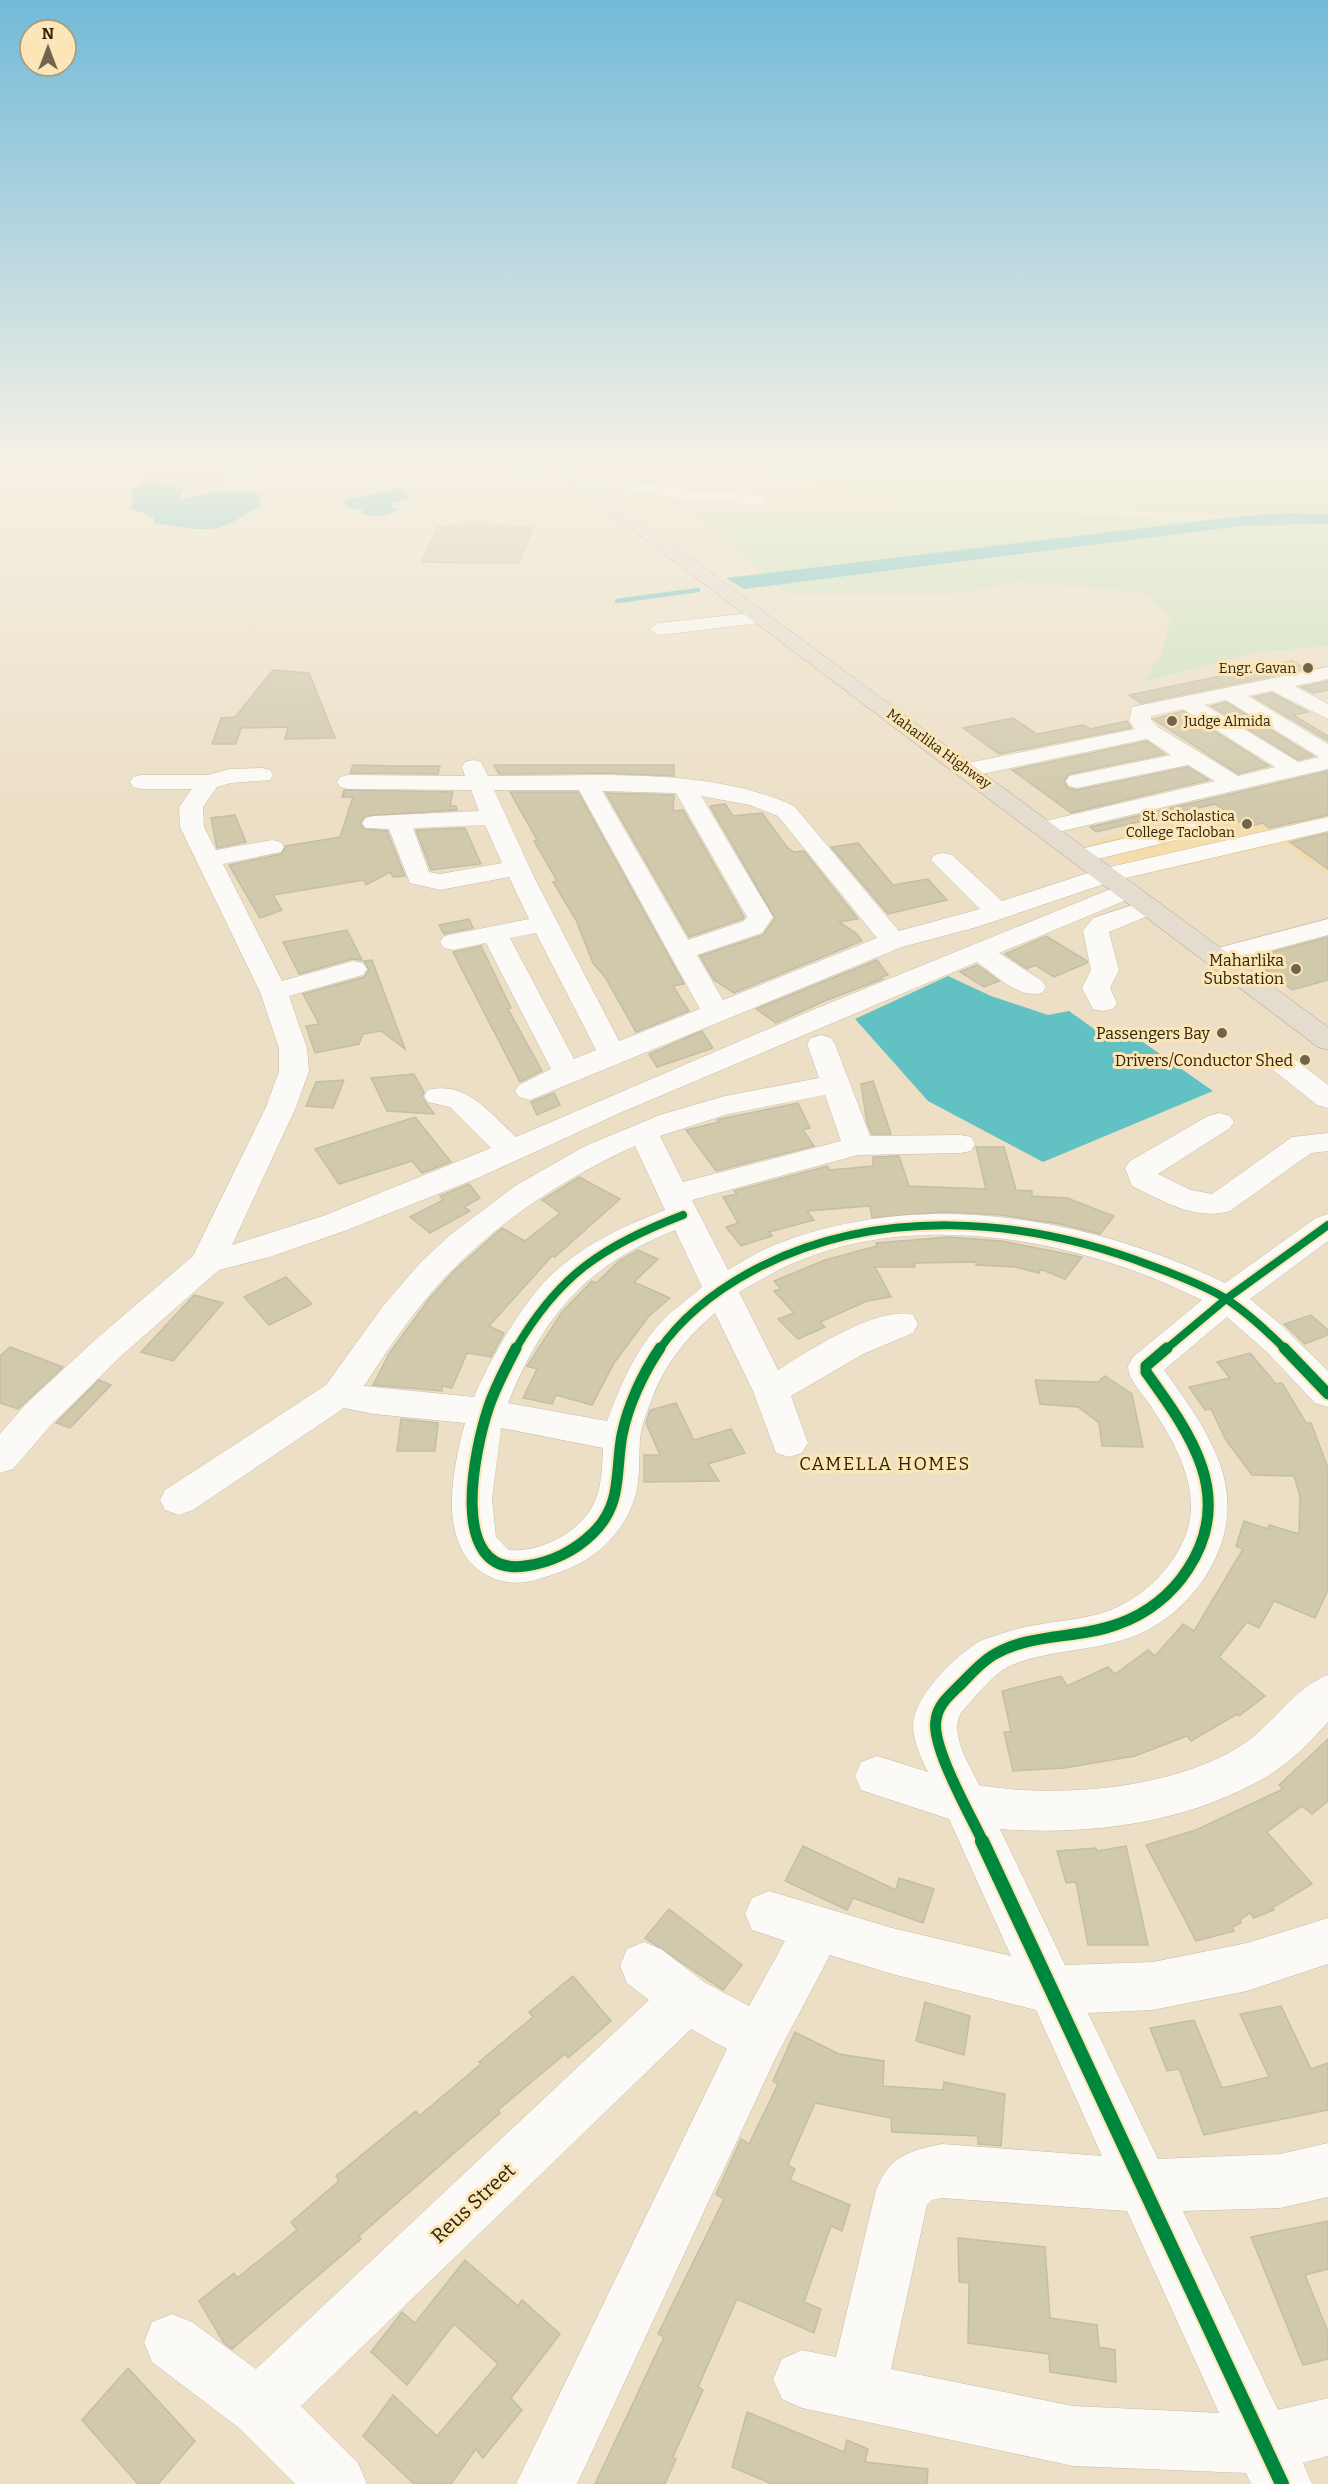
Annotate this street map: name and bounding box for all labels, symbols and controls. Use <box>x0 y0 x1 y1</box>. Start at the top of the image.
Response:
north arrow <box>18 18 78 78</box>
text: N <box>42 24 54 43</box>
place label: Engr. Gavan <box>1219 660 1296 677</box>
marker: Engr. Gavan <box>1301 661 1315 675</box>
street label: Maharlika Highway <box>883 705 995 793</box>
place label: Judge Almida <box>1183 713 1271 730</box>
marker: Judge Almida <box>1165 714 1179 728</box>
place label: St. Scholastica College Tacloban <box>1126 808 1235 841</box>
marker: St. Scholastica College Tacloban <box>1240 817 1254 831</box>
place label: Maharlika Substation <box>1204 951 1284 988</box>
marker: Maharlika Substation <box>1289 962 1303 976</box>
place label: Passengers Bay <box>1096 1024 1211 1043</box>
marker: Passengers Bay <box>1215 1026 1229 1040</box>
place label: Drivers/Conductor Shed <box>1115 1051 1294 1070</box>
marker: Drivers/Conductor Shed <box>1298 1053 1312 1067</box>
district label: CAMELLA HOMES <box>799 1453 971 1475</box>
street label: Reus Street <box>426 2158 520 2248</box>

